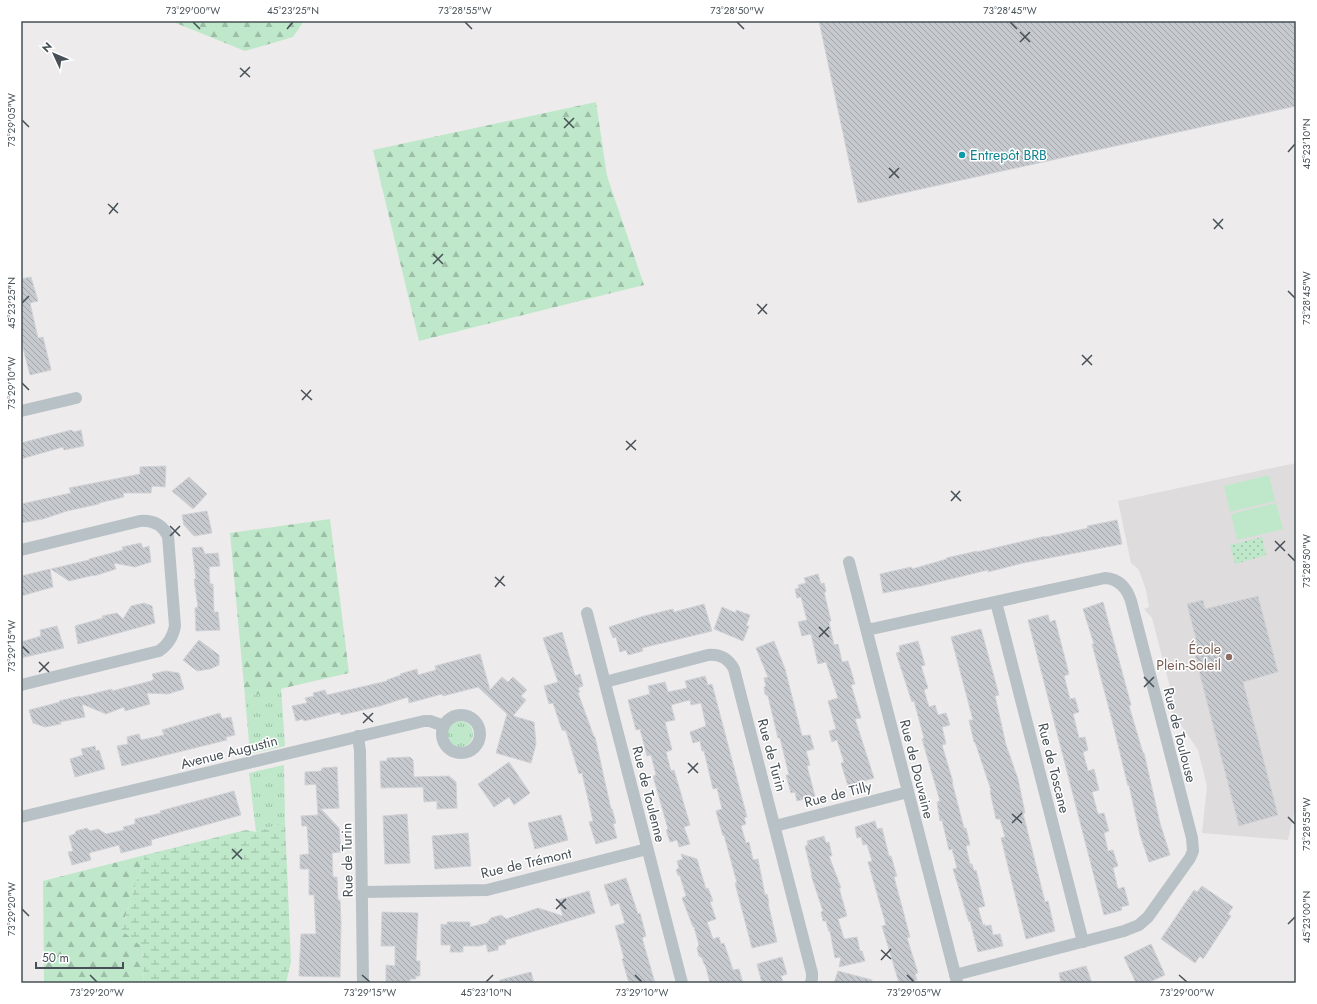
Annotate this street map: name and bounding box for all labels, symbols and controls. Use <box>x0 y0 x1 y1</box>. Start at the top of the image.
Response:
text: 73°29'00"W <box>166 3 220 18</box>
text: 45°23'25"N <box>267 3 319 18</box>
text: 73°28'55"W <box>438 3 492 18</box>
text: 73°28'50"W <box>710 3 764 18</box>
text: 73°28'45"W <box>983 3 1037 18</box>
north arrow <box>34 34 74 74</box>
text: N <box>38 38 56 56</box>
text: 73°29'05"W <box>4 93 19 147</box>
text: 45°23'10"N <box>1299 118 1314 170</box>
place label: Entrepôt BRB <box>970 145 1047 165</box>
marker: Entrepôt BRB <box>957 150 967 160</box>
text: 73°28'45"W <box>1299 271 1314 325</box>
text: 45°23'25"N <box>4 277 19 329</box>
text: 73°29'10"W <box>4 356 19 409</box>
text: 73°28'50"W <box>1299 534 1314 588</box>
text: 73°29'15"W <box>4 620 19 672</box>
place label: École Plein-Soleil <box>1156 639 1221 675</box>
marker: École Plein-Soleil <box>1224 652 1234 662</box>
street label: Rue de Toulouse <box>1159 685 1201 785</box>
street label: Rue de Turin <box>753 716 791 794</box>
street label: Rue de Douvaine <box>895 717 939 821</box>
street label: Rue de Toscane <box>1033 721 1075 815</box>
street label: Avenue Augustin <box>178 730 280 774</box>
street label: Rue de Toulenne <box>627 744 671 844</box>
street label: Rue de Tilly <box>802 776 875 812</box>
text: 73°28'55"W <box>1299 797 1314 851</box>
street label: Rue de Turin <box>336 823 358 897</box>
street label: Rue de Trémont <box>479 843 574 883</box>
text: 73°29'20"W <box>4 882 19 936</box>
text: 45°23'00"N <box>1299 891 1314 943</box>
scale bar <box>36 944 123 970</box>
text: 50 m <box>42 949 69 967</box>
text: 73°29'20"W <box>70 985 124 1000</box>
text: 73°29'15"W <box>344 985 396 1000</box>
text: 45°23'10"N <box>460 985 512 1000</box>
text: 73°29'10"W <box>616 985 669 1000</box>
text: 73°29'05"W <box>887 985 941 1000</box>
text: 73°29'00"W <box>1160 985 1214 1000</box>

